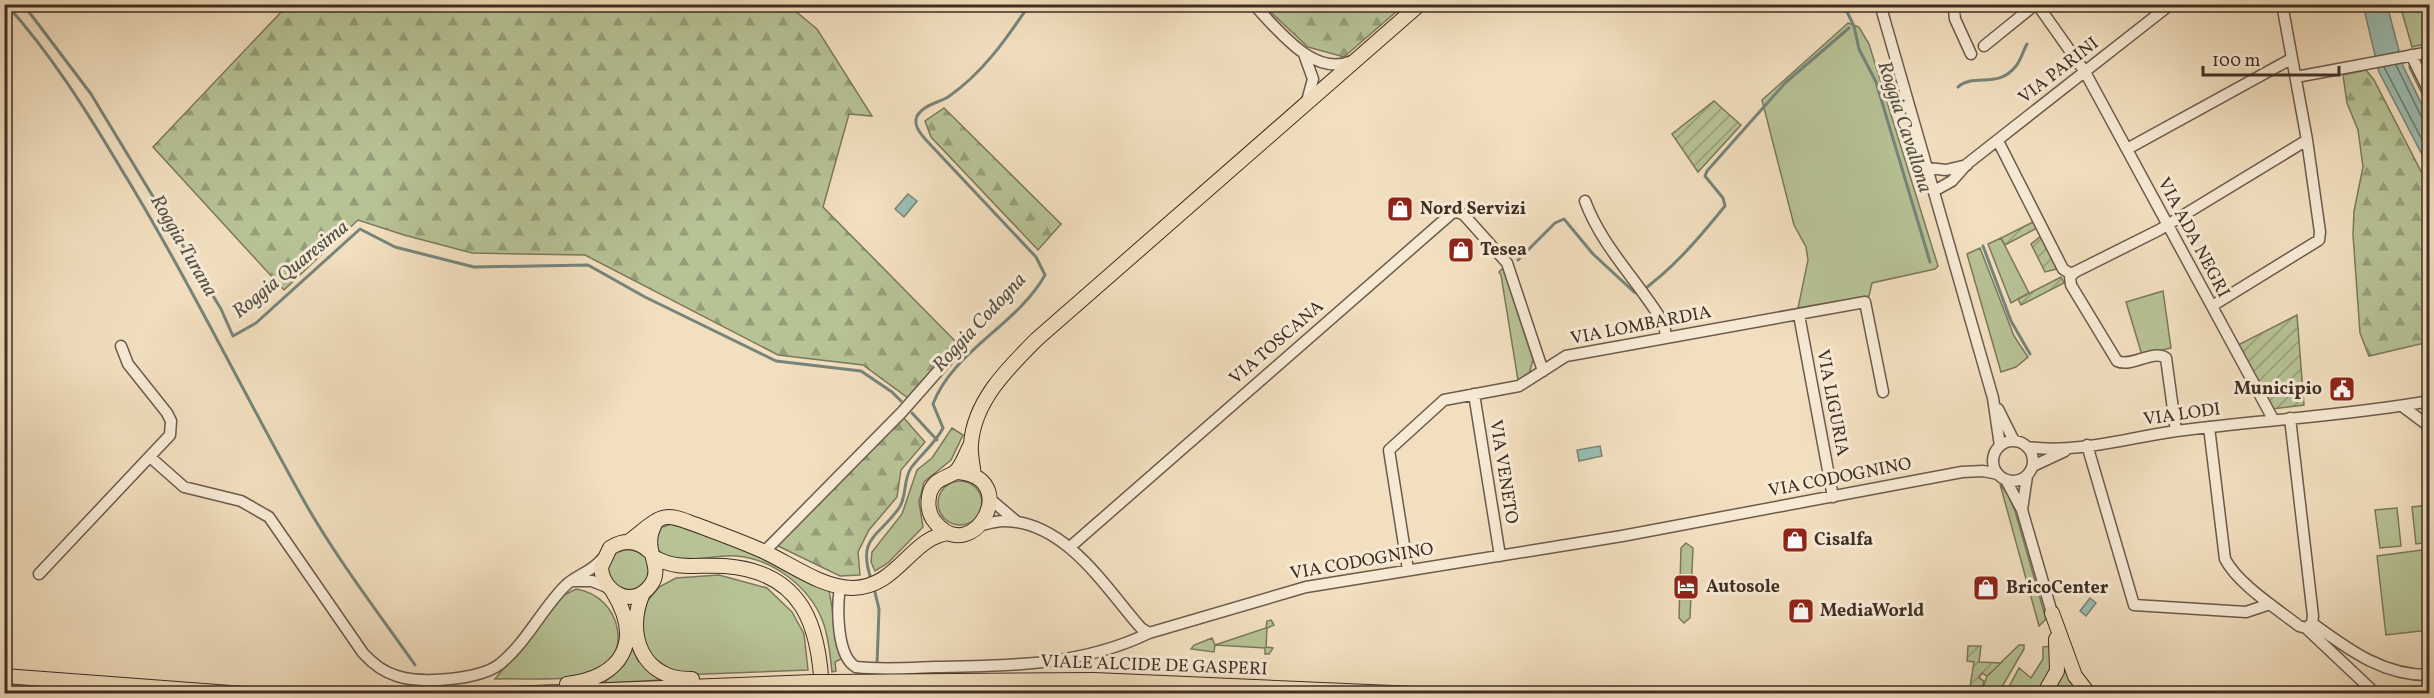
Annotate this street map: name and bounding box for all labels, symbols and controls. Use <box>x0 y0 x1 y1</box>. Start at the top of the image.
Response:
street label: VIA PARINI <box>2014 32 2104 110</box>
scale bar <box>2203 39 2340 77</box>
text: 100 m <box>2212 49 2261 74</box>
water label: Roggia Cavallona <box>1870 58 1938 196</box>
street label: VIA ADA NEGRI <box>2151 174 2235 302</box>
water label: Roggia Turana <box>142 190 224 302</box>
shop icon: Nord Servizi <box>1385 194 1415 224</box>
place label: Nord Servizi <box>1420 197 1526 222</box>
water label: Roggia Quaresima <box>227 214 355 326</box>
shop icon: Tesea <box>1446 235 1476 265</box>
place label: Tesea <box>1480 238 1527 263</box>
water label: Roggia Codogna <box>927 267 1033 379</box>
street label: VIA TOSCANA <box>1224 295 1330 391</box>
street label: VIA LOMBARDIA <box>1569 300 1714 352</box>
street label: VIA LIGURIA <box>1809 348 1855 459</box>
public building icon: Municipio <box>2327 374 2357 404</box>
place label: Municipio <box>2234 377 2322 402</box>
street label: VIA LODI <box>2142 397 2222 433</box>
street label: VIA VENETO <box>1482 418 1524 526</box>
street label: VIA CODOGNINO <box>1766 452 1914 504</box>
shop icon: Cisalfa <box>1780 525 1810 555</box>
place label: Cisalfa <box>1814 528 1873 553</box>
street label: VIA CODOGNINO <box>1288 537 1436 587</box>
hotel icon: Autosole <box>1671 572 1701 602</box>
shop icon: BricoCenter <box>1971 573 2001 603</box>
place label: Autosole <box>1706 575 1780 600</box>
place label: BricoCenter <box>2006 576 2109 601</box>
shop icon: MediaWorld <box>1786 596 1816 626</box>
place label: MediaWorld <box>1820 599 1924 624</box>
street label: VIALE ALCIDE DE GASPERI <box>1040 650 1268 682</box>

